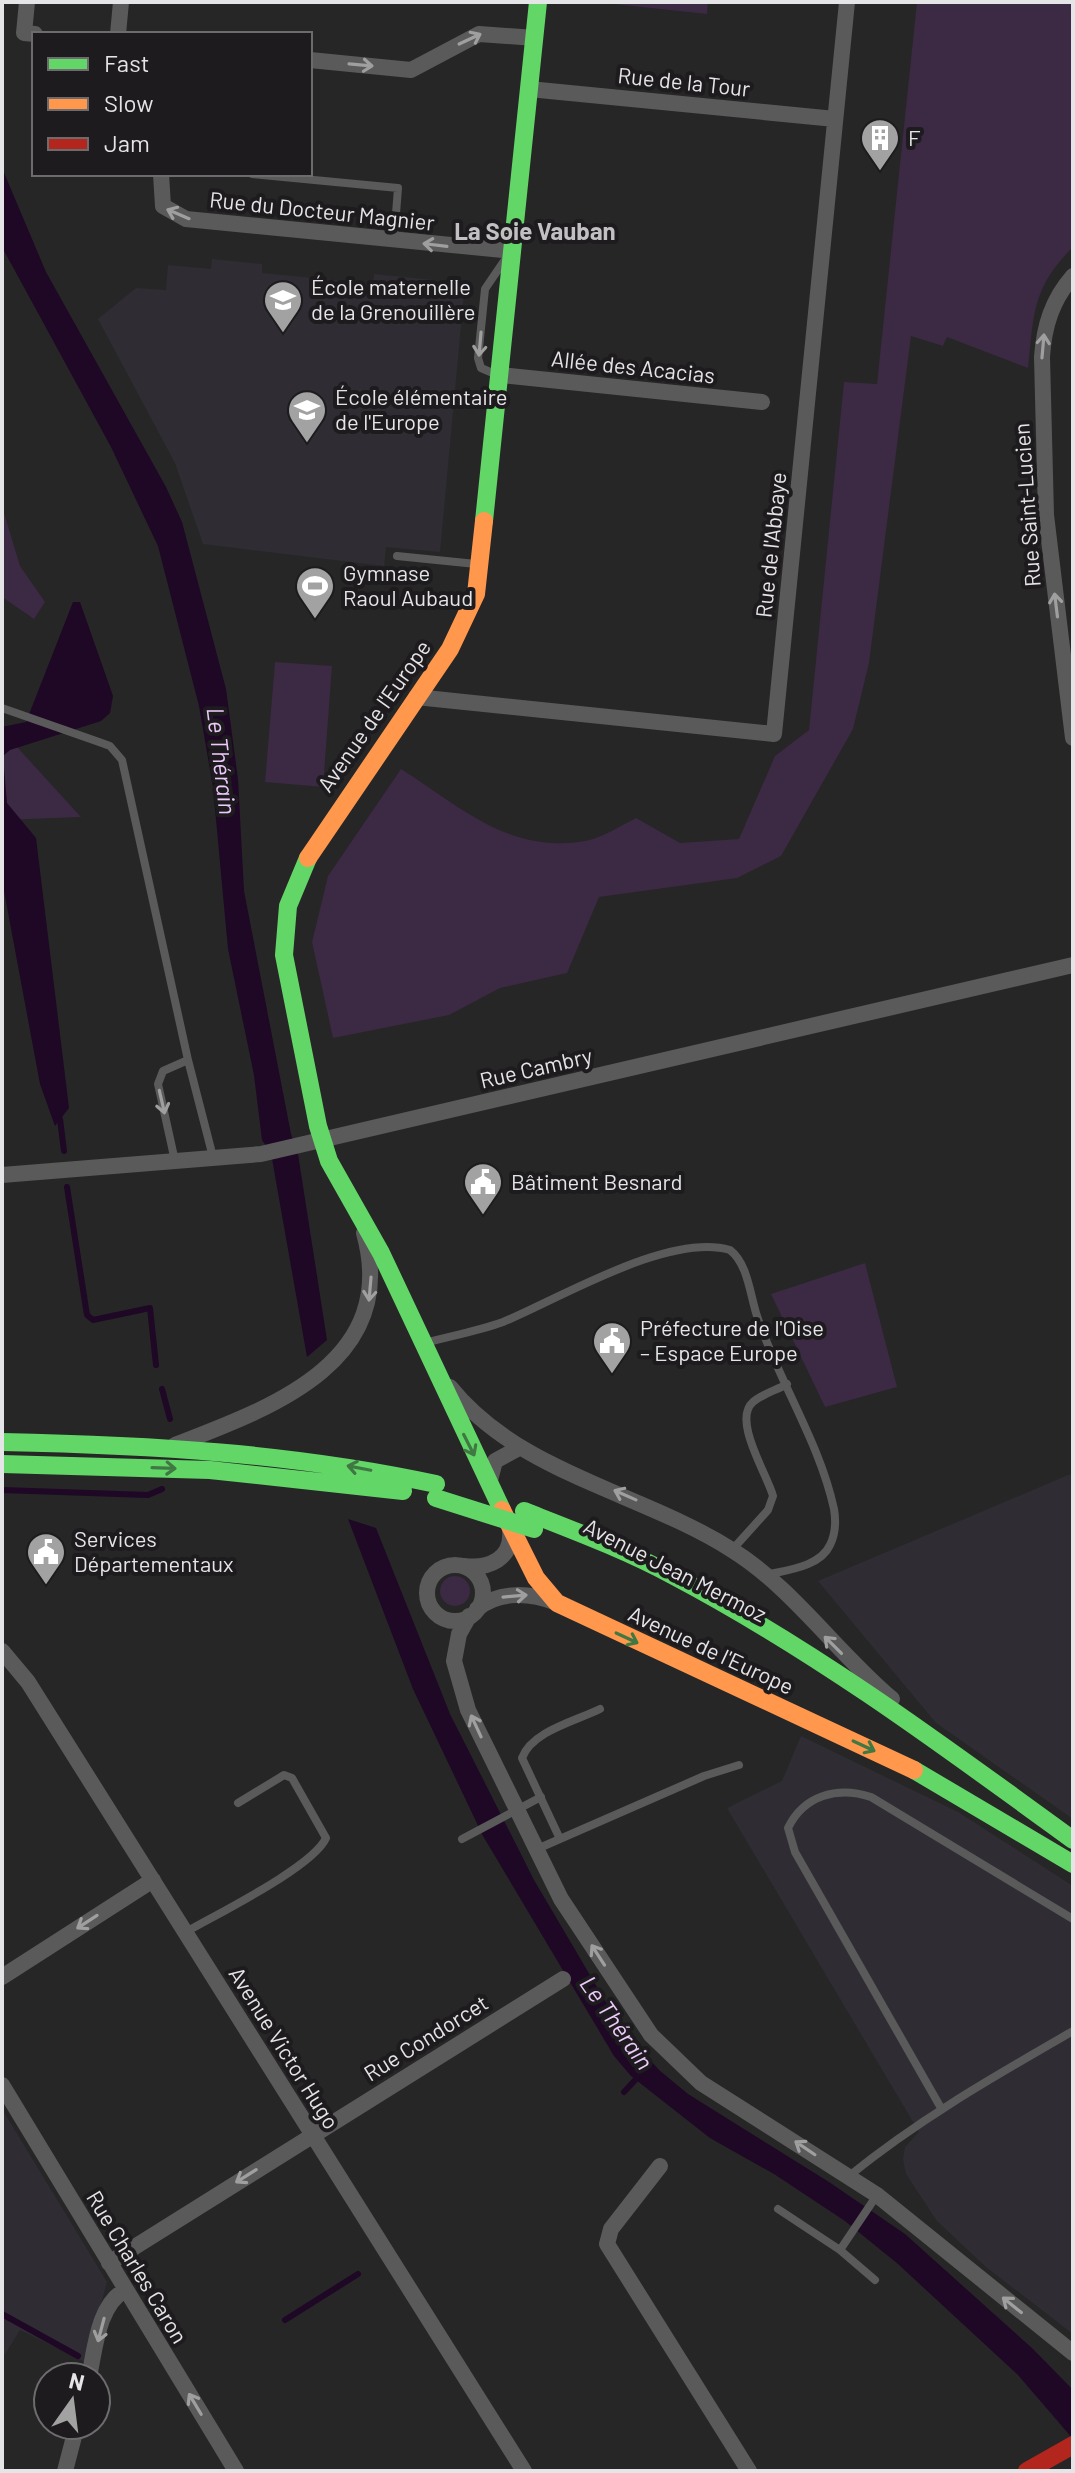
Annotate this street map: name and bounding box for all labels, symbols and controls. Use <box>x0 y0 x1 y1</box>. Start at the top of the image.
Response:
one-way arrow <box>457 31 481 46</box>
legend <box>32 32 312 176</box>
text: Fast <box>104 48 149 77</box>
one-way arrow <box>347 58 374 73</box>
street label: Rue de la Tour <box>617 61 752 101</box>
text: Slow <box>104 88 153 117</box>
building icon: F <box>859 117 901 172</box>
place label: F <box>908 124 921 150</box>
text: Jam <box>104 128 150 157</box>
street label: Rue du Docteur Magnier <box>208 185 436 235</box>
one-way arrow <box>167 205 191 220</box>
district label: La Soie Vauban <box>454 216 616 245</box>
one-way arrow <box>422 237 449 252</box>
place label: École maternelle de la Grenouillère <box>311 273 476 324</box>
school or university icon: École maternelle de la Grenouillère <box>262 279 304 334</box>
one-way arrow <box>472 330 487 357</box>
one-way arrow <box>1036 333 1051 360</box>
street label: Allée des Acacias <box>550 344 716 388</box>
place label: École élémentaire de l'Europe <box>335 383 507 434</box>
school or university icon: École élémentaire de l'Europe <box>286 389 328 444</box>
street label: Rue Saint-Lucien <box>1007 422 1045 588</box>
street label: Rue de l'Abbaye <box>749 471 791 619</box>
place label: Gymnase Raoul Aubaud <box>343 559 473 610</box>
sports icon: Gymnase Raoul Aubaud <box>294 565 336 620</box>
one-way arrow <box>1049 592 1064 619</box>
street label: Avenue de l'Europe <box>311 635 435 796</box>
water label: Le Thérain <box>202 706 243 816</box>
street label: Rue Cambry <box>477 1041 595 1093</box>
one-way arrow <box>155 1089 170 1114</box>
public building icon: Bâtiment Besnard <box>462 1161 504 1216</box>
place label: Bâtiment Besnard <box>511 1168 682 1194</box>
one-way arrow <box>362 1275 377 1301</box>
place label: Préfecture de l'Oise – Espace Europe <box>640 1314 824 1365</box>
public building icon: Préfecture de l'Oise – Espace Europe <box>591 1320 633 1375</box>
one-way arrow <box>462 1433 478 1457</box>
one-way arrow <box>347 1459 373 1474</box>
one-way arrow <box>150 1460 177 1476</box>
one-way arrow <box>613 1487 637 1502</box>
street label: Avenue Jean Mermoz <box>580 1512 771 1626</box>
place label: Services Départementaux <box>74 1525 234 1576</box>
public building icon: Services Départementaux <box>25 1531 67 1586</box>
one-way arrow <box>501 1588 528 1603</box>
street label: Avenue de l'Europe <box>625 1599 798 1699</box>
one-way arrow <box>615 1631 639 1646</box>
one-way arrow <box>824 1636 843 1655</box>
one-way arrow <box>468 1714 483 1738</box>
one-way arrow <box>851 1739 875 1754</box>
one-way arrow <box>76 1915 99 1931</box>
one-way arrow <box>590 1945 606 1967</box>
street label: Avenue Victor Hugo <box>224 1962 345 2133</box>
water label: Le Thérain <box>574 1970 660 2075</box>
street label: Rue Condorcet <box>359 1989 492 2086</box>
one-way arrow <box>795 2139 817 2156</box>
one-way arrow <box>236 2168 258 2185</box>
street label: Rue Charles Caron <box>82 2185 194 2348</box>
one-way arrow <box>1002 2296 1023 2314</box>
one-way arrow <box>92 2316 107 2342</box>
north arrow <box>32 2361 112 2441</box>
text: N <box>67 2366 87 2395</box>
one-way arrow <box>187 2393 203 2416</box>

